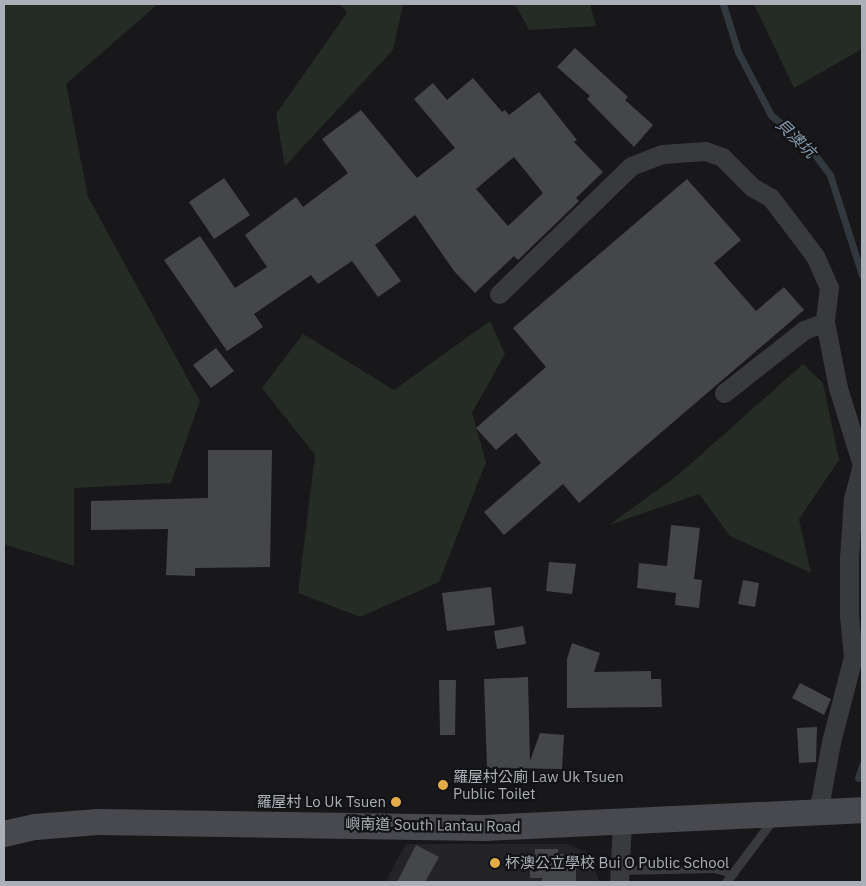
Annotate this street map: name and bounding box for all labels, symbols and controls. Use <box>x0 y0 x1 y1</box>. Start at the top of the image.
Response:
water label: 貝澳坑 <box>772 114 820 162</box>
place label: 羅屋村公廁 Law Uk Tsuen Public Toilet <box>453 767 624 802</box>
marker: 羅屋村公廁 Law Uk Tsuen Public Toilet <box>437 779 449 791</box>
place label: 羅屋村 Lo Uk Tsuen <box>256 793 386 811</box>
marker: 羅屋村 Lo Uk Tsuen <box>390 796 402 808</box>
street label: 嶼南道 South Lantau Road <box>345 814 521 836</box>
place label: 杯澳公立學校 Bui O Public School <box>505 854 729 872</box>
marker: 杯澳公立學校 Bui O Public School <box>489 857 501 869</box>

